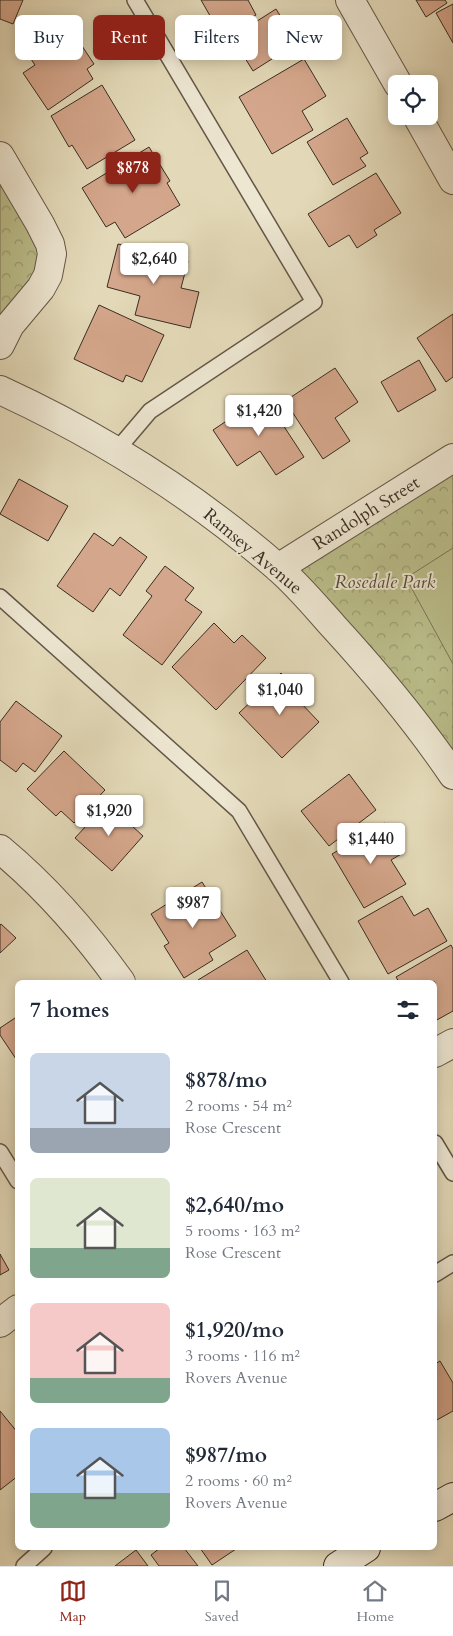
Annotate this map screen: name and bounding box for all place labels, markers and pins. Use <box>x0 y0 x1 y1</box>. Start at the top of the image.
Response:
pin: $878 <box>103 152 163 194</box>
pin: $2,640 <box>113 242 195 285</box>
pin: $1,420 <box>218 394 300 437</box>
pin: $1,040 <box>239 674 321 716</box>
pin: $1,920 <box>68 794 150 837</box>
pin: $1,440 <box>330 822 412 865</box>
pin: $987 <box>163 886 223 929</box>

